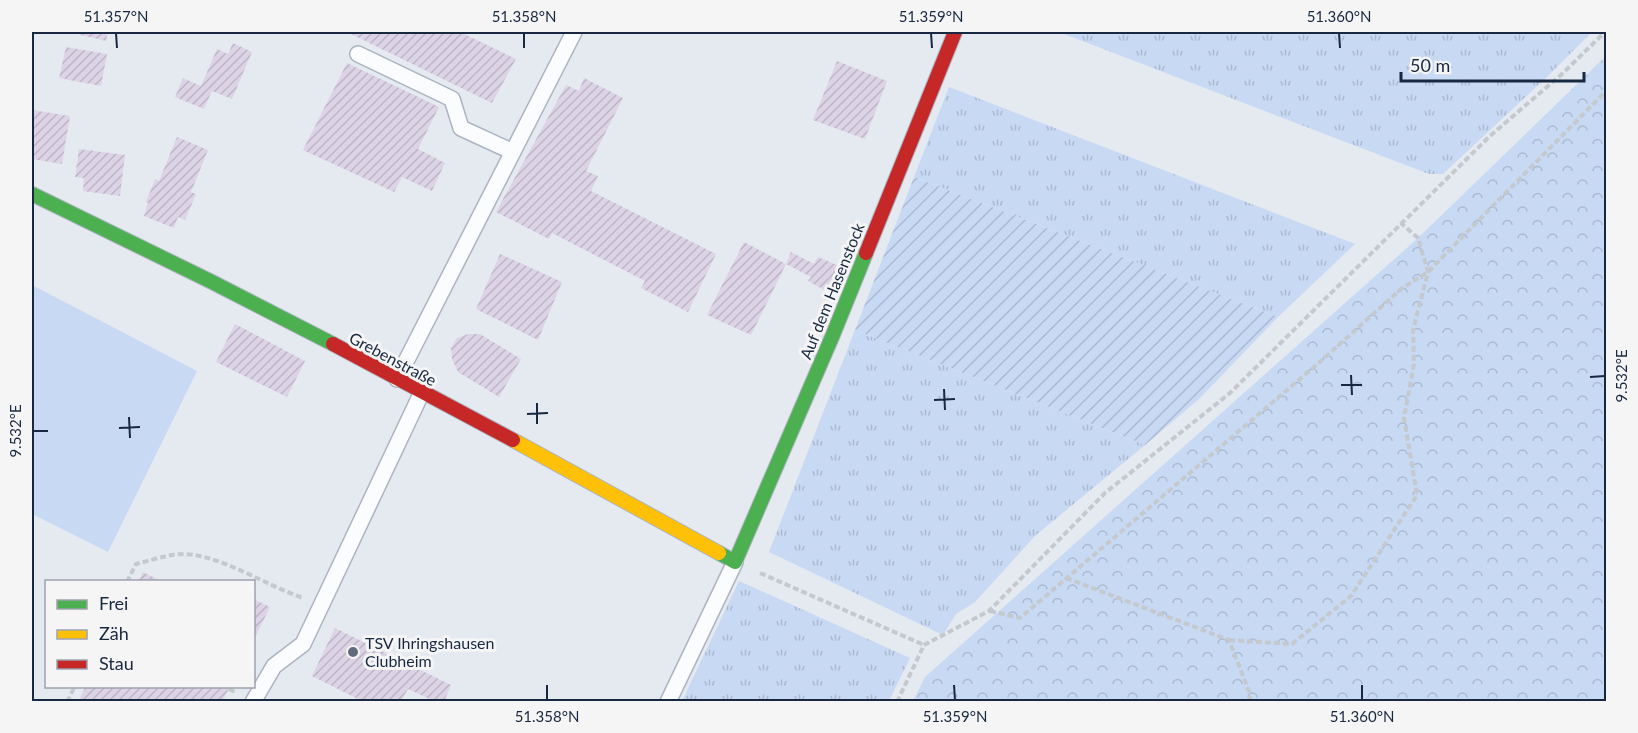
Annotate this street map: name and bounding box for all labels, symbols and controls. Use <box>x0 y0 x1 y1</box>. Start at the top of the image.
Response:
text: 51.357°N <box>84 7 148 25</box>
text: 51.358°N <box>492 7 556 25</box>
text: 51.359°N <box>899 7 963 25</box>
text: 51.360°N <box>1307 7 1371 25</box>
scale bar <box>1401 45 1584 83</box>
text: 50 m <box>1410 54 1450 76</box>
street label: Auf dem Hasenstock <box>796 219 868 362</box>
street label: Grebenstraße <box>346 328 440 389</box>
text: 9.532°E <box>1612 349 1630 403</box>
text: 9.532°E <box>6 404 24 458</box>
legend <box>45 580 255 688</box>
text: Frei <box>99 592 128 614</box>
text: Zäh <box>99 622 129 644</box>
place label: TSV Ihringshausen Clubheim <box>365 633 494 670</box>
marker: TSV Ihringshausen Clubheim <box>346 645 360 659</box>
text: Stau <box>99 652 134 674</box>
text: 51.358°N <box>515 707 579 725</box>
text: 51.359°N <box>923 707 987 725</box>
text: 51.360°N <box>1330 707 1394 725</box>

